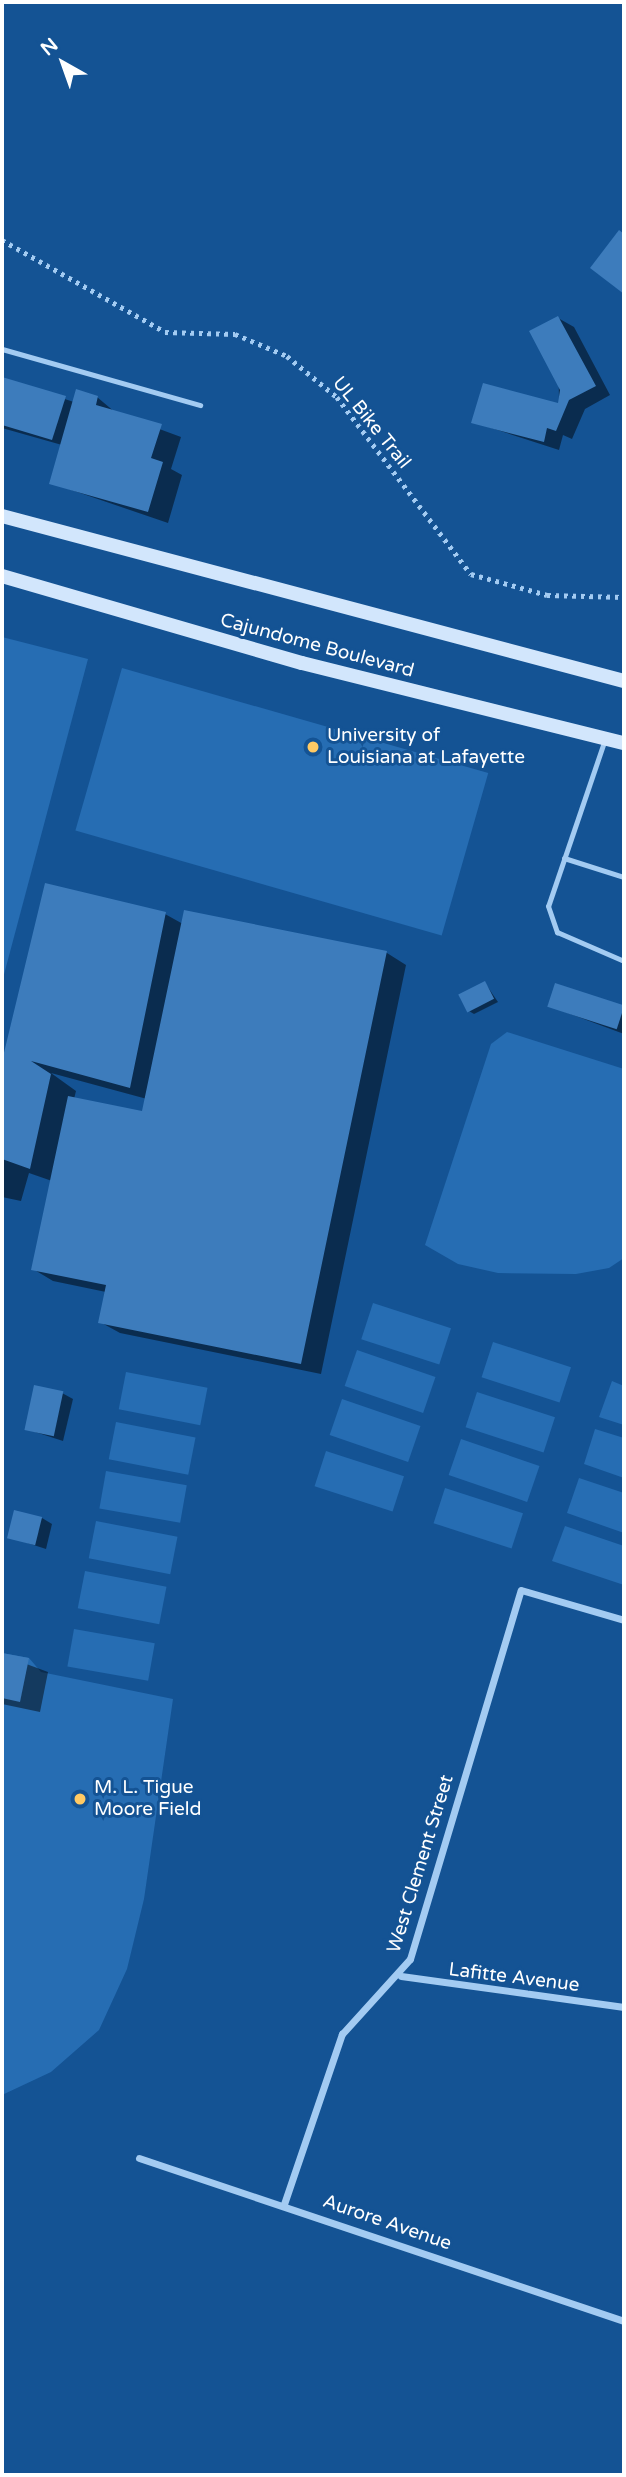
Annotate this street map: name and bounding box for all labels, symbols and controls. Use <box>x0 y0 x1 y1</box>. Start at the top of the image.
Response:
north arrow <box>28 28 98 98</box>
text: N <box>37 34 62 60</box>
street label: UL Bike Trail <box>327 372 415 474</box>
street label: Cajundome Boulevard <box>218 609 416 683</box>
place label: University of Louisiana at Lafayette <box>327 725 525 769</box>
marker: University of Louisiana at Lafayette <box>305 739 321 755</box>
street label: West Clement Street <box>383 1772 459 1956</box>
place label: M. L. Tigue Moore Field <box>94 1777 201 1821</box>
marker: M. L. Tigue Moore Field <box>72 1791 88 1807</box>
street label: Lafitte Avenue <box>447 1959 581 1997</box>
street label: Aurore Avenue <box>320 2190 454 2256</box>

